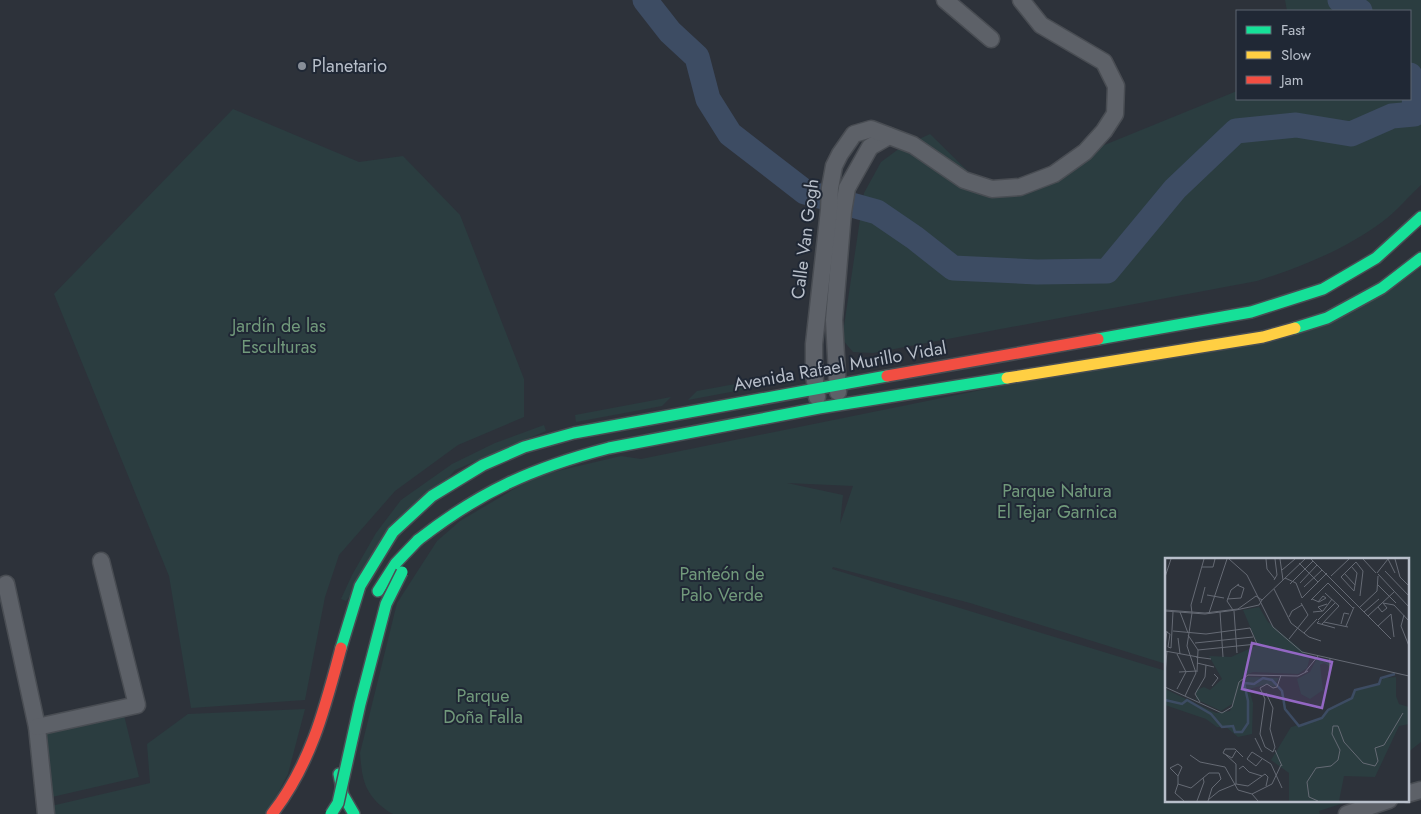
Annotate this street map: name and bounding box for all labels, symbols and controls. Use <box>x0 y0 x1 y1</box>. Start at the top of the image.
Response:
legend <box>1236 10 1411 100</box>
text: Fast <box>1281 19 1305 41</box>
text: Slow <box>1281 44 1312 66</box>
place label: Planetario <box>312 53 387 79</box>
marker: Planetario <box>296 60 308 72</box>
text: Jam <box>1279 69 1304 91</box>
street label: Calle Van Gogh <box>785 177 825 301</box>
park label: Jardín de las Esculturas <box>230 313 326 360</box>
street label: Avenida Rafael Murillo Vidal <box>732 334 948 398</box>
park label: Parque Natura El Tejar Garnica <box>997 478 1117 525</box>
inset map <box>1165 558 1408 802</box>
park label: Panteón de Palo Verde <box>679 561 765 608</box>
park label: Parque Doña Falla <box>443 683 523 730</box>

